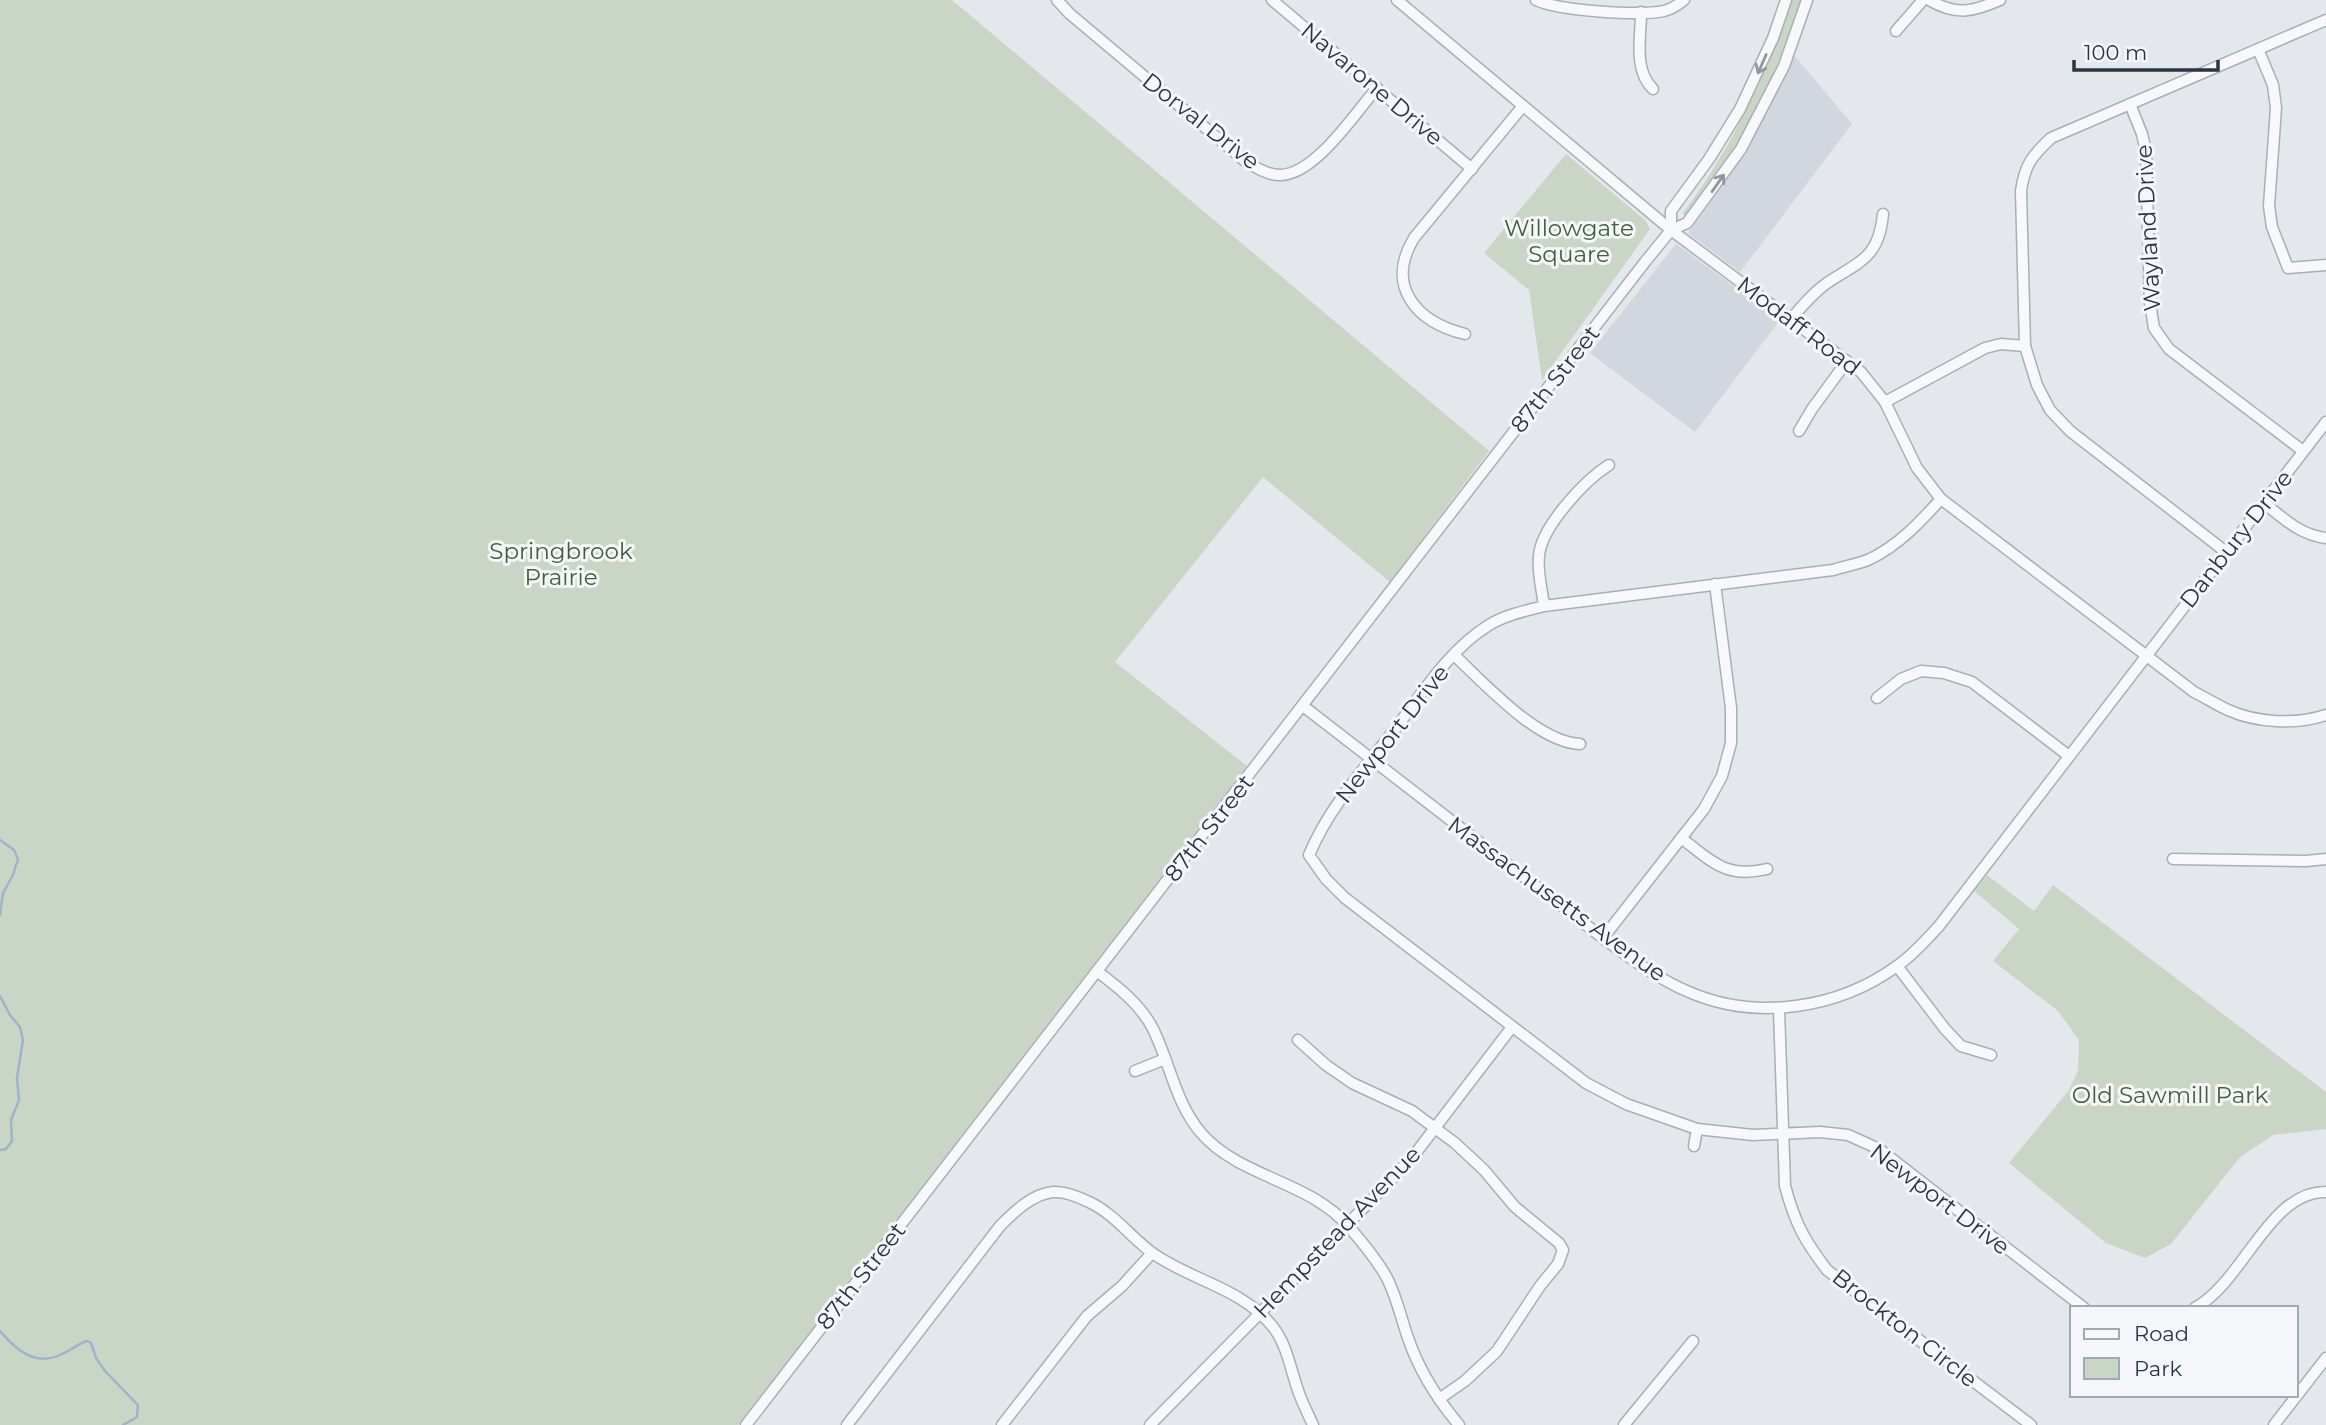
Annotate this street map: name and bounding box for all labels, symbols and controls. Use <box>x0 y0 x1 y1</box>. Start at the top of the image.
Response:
street label: Navarone Drive <box>1295 16 1449 152</box>
scale bar <box>2074 28 2218 72</box>
text: 100 m <box>2084 40 2147 65</box>
one-way arrow <box>1755 53 1768 74</box>
street label: Dorval Drive <box>1137 67 1265 175</box>
street label: Wayland Drive <box>2130 144 2166 312</box>
one-way arrow <box>1711 174 1725 193</box>
park label: Willowgate Square <box>1504 214 1634 268</box>
street label: Modaff Road <box>1732 270 1866 382</box>
street label: 87th Street <box>1504 320 1606 438</box>
street label: Danbury Drive <box>2174 465 2298 613</box>
park label: Springbrook Prairie <box>489 537 633 591</box>
street label: Newport Drive <box>1329 659 1455 809</box>
street label: 87th Street <box>1158 769 1260 887</box>
street label: Massachusetts Avenue <box>1442 810 1672 988</box>
park label: Old Sawmill Park <box>2072 1081 2268 1109</box>
street label: Newport Drive <box>1865 1137 2015 1261</box>
street label: Hempstead Avenue <box>1248 1140 1426 1324</box>
street label: 87th Street <box>810 1217 912 1335</box>
street label: Brockton Circle <box>1827 1263 1983 1393</box>
legend <box>2070 1306 2298 1397</box>
text: Road <box>2134 1321 2189 1346</box>
text: Park <box>2134 1356 2182 1381</box>

